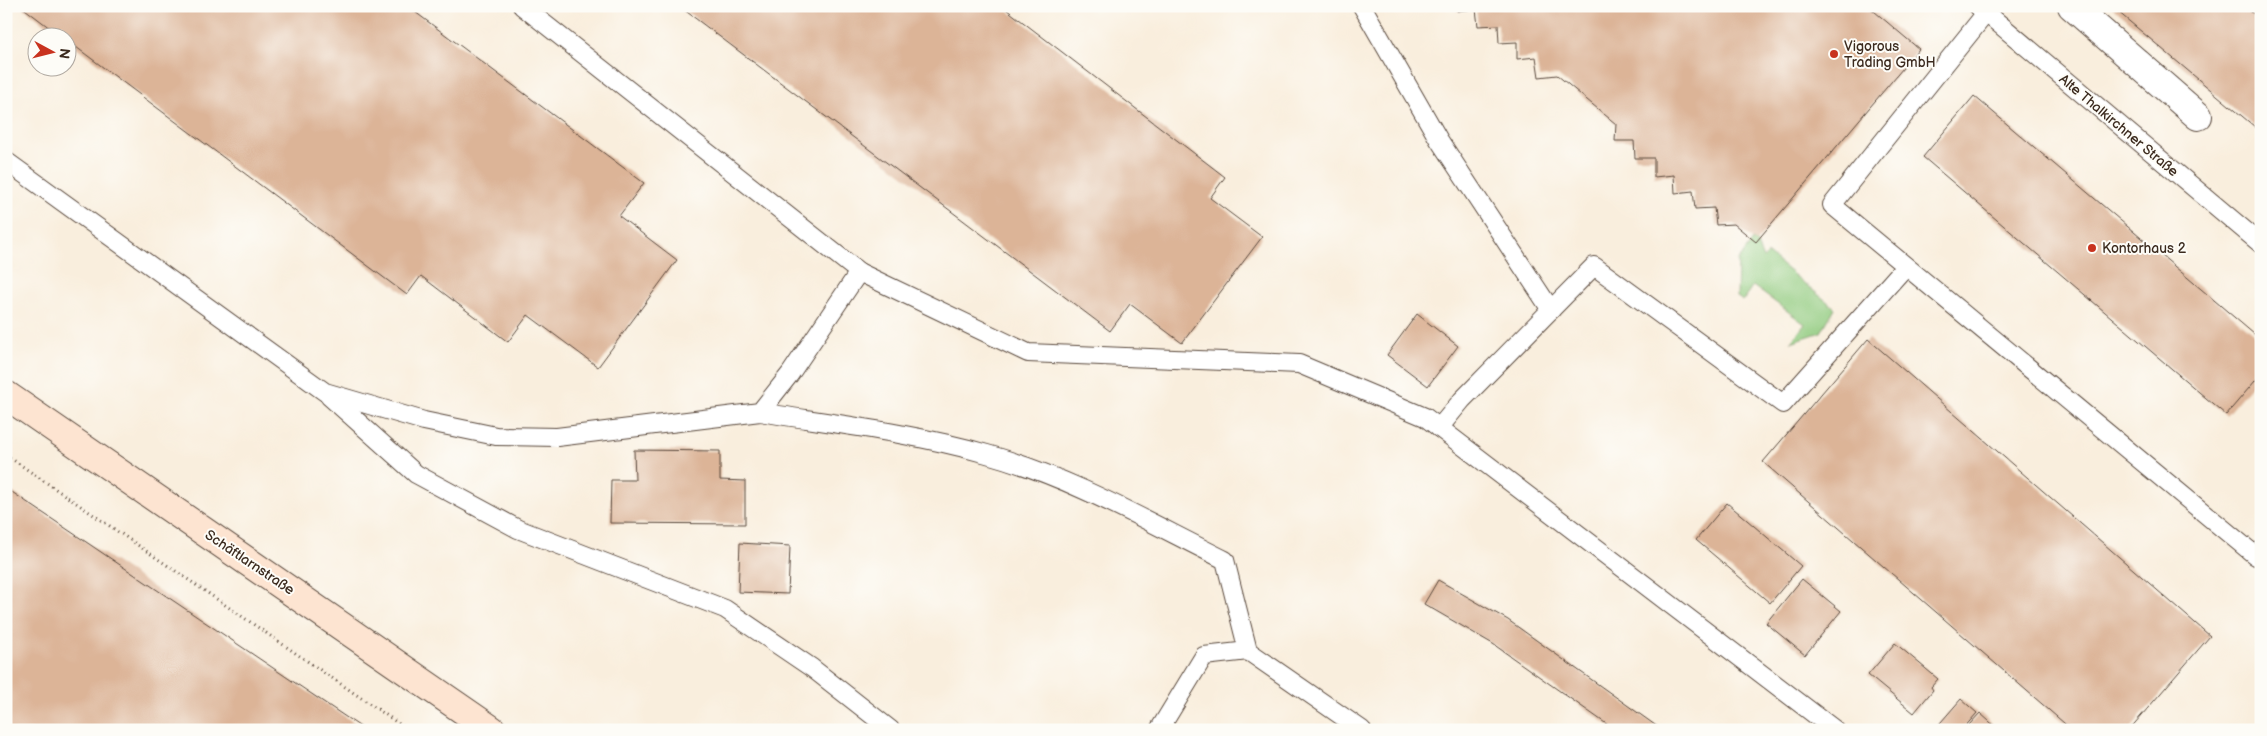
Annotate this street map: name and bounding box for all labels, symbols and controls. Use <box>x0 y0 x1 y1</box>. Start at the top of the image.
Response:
north arrow <box>28 28 78 78</box>
place label: Vigorous Trading GmbH <box>1844 38 1936 71</box>
text: N <box>55 47 73 60</box>
marker: Vigorous Trading GmbH <box>1828 48 1840 60</box>
street label: Alte Thalkirchner Straße <box>2056 71 2182 180</box>
place label: Kontorhaus 2 <box>2102 240 2187 257</box>
marker: Kontorhaus 2 <box>2086 242 2098 254</box>
street label: Schäftlarnstraße <box>202 526 298 599</box>

